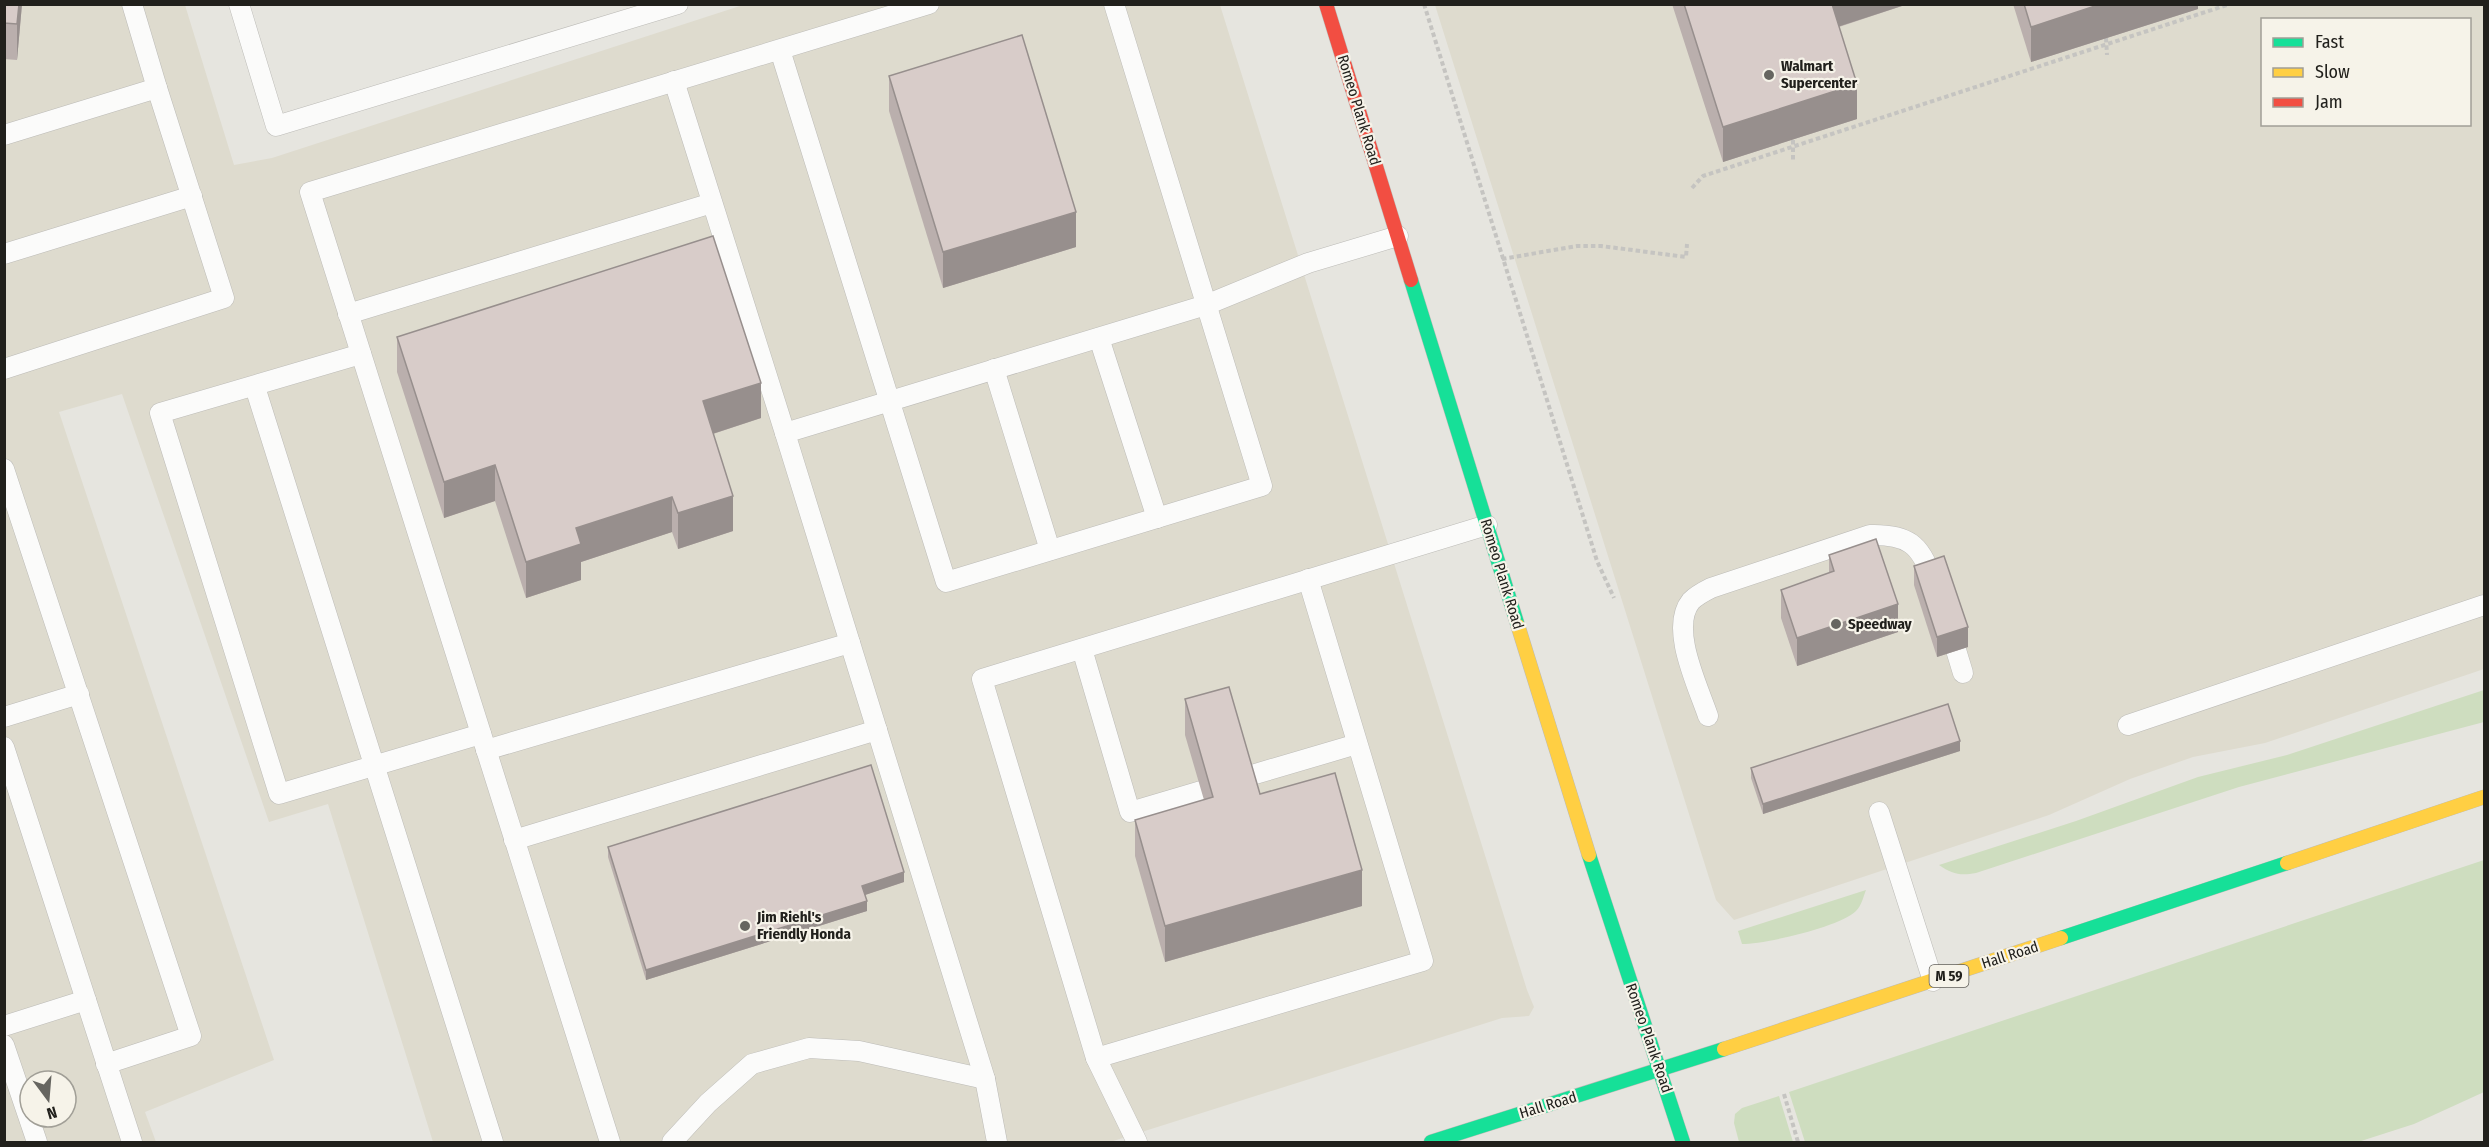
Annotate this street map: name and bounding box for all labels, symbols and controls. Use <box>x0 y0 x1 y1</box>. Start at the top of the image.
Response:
legend <box>2261 18 2471 126</box>
text: Fast <box>2315 31 2344 53</box>
street label: Romeo Plank Road <box>1334 53 1384 167</box>
place label: Walmart Supercenter <box>1781 57 1858 92</box>
text: Slow <box>2315 61 2350 83</box>
marker: Walmart Supercenter <box>1762 68 1776 82</box>
text: Jam <box>2315 91 2343 113</box>
street label: Romeo Plank Road <box>1477 517 1527 631</box>
place label: Speedway <box>1848 615 1913 633</box>
marker: Speedway <box>1829 617 1843 631</box>
place label: Jim Riehl's Friendly Honda <box>756 908 851 943</box>
marker: Jim Riehl's Friendly Honda <box>738 919 752 933</box>
street label: Hall Road <box>1979 937 2041 973</box>
road number: M 59 <box>1930 965 1968 987</box>
street label: Romeo Plank Road <box>1622 981 1676 1095</box>
north arrow <box>18 1069 78 1129</box>
street label: Hall Road <box>1517 1088 1579 1122</box>
text: N <box>45 1102 59 1123</box>

